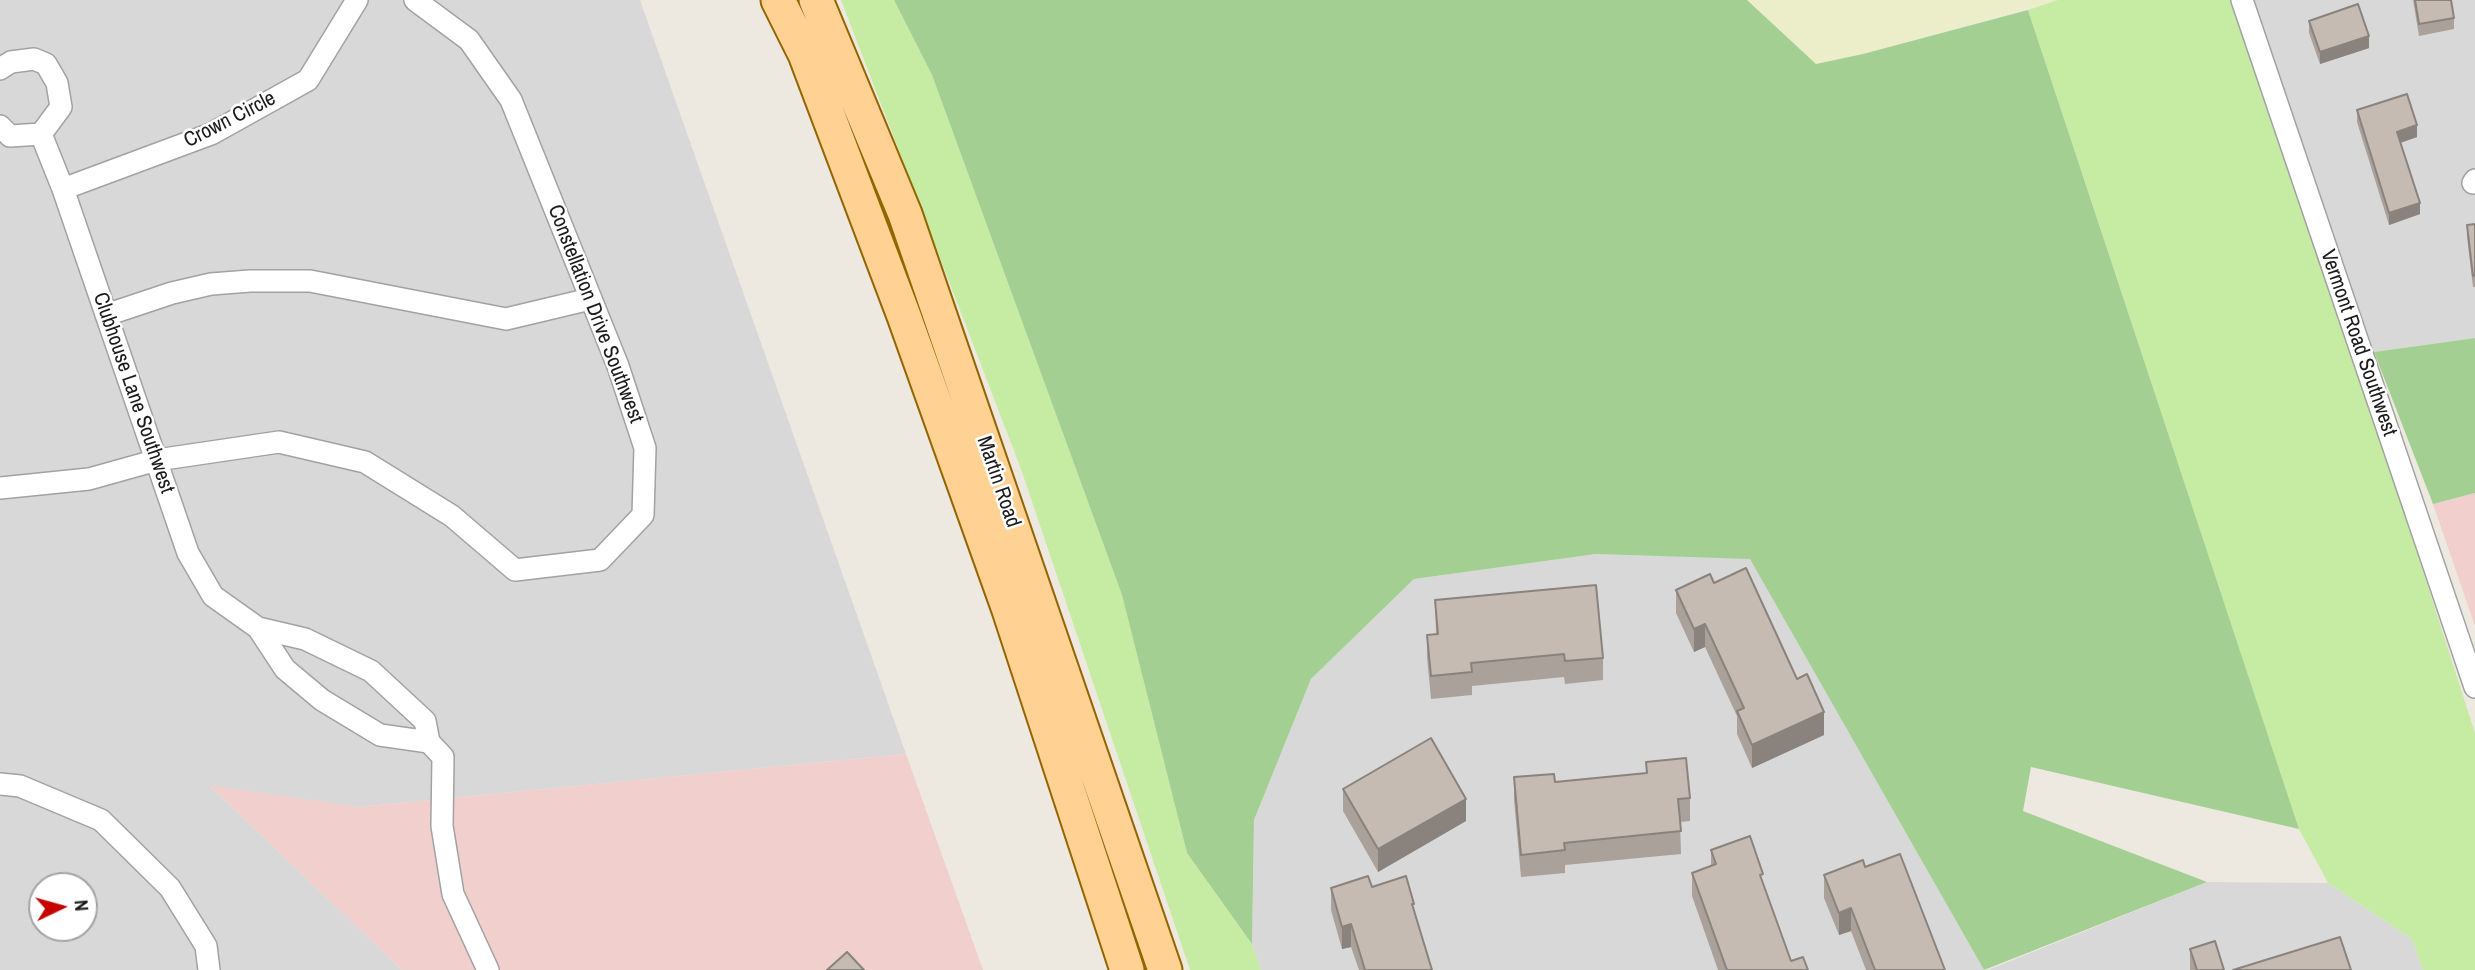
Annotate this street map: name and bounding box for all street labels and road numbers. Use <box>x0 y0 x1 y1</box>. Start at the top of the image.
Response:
street label: Crown Circle <box>180 86 280 154</box>
street label: Constellation Drive Southwest <box>542 201 648 427</box>
street label: Vermont Road Southwest <box>2314 247 2402 439</box>
street label: Clubhouse Lane Southwest <box>87 289 179 497</box>
street label: Martin Road <box>971 433 1025 531</box>

